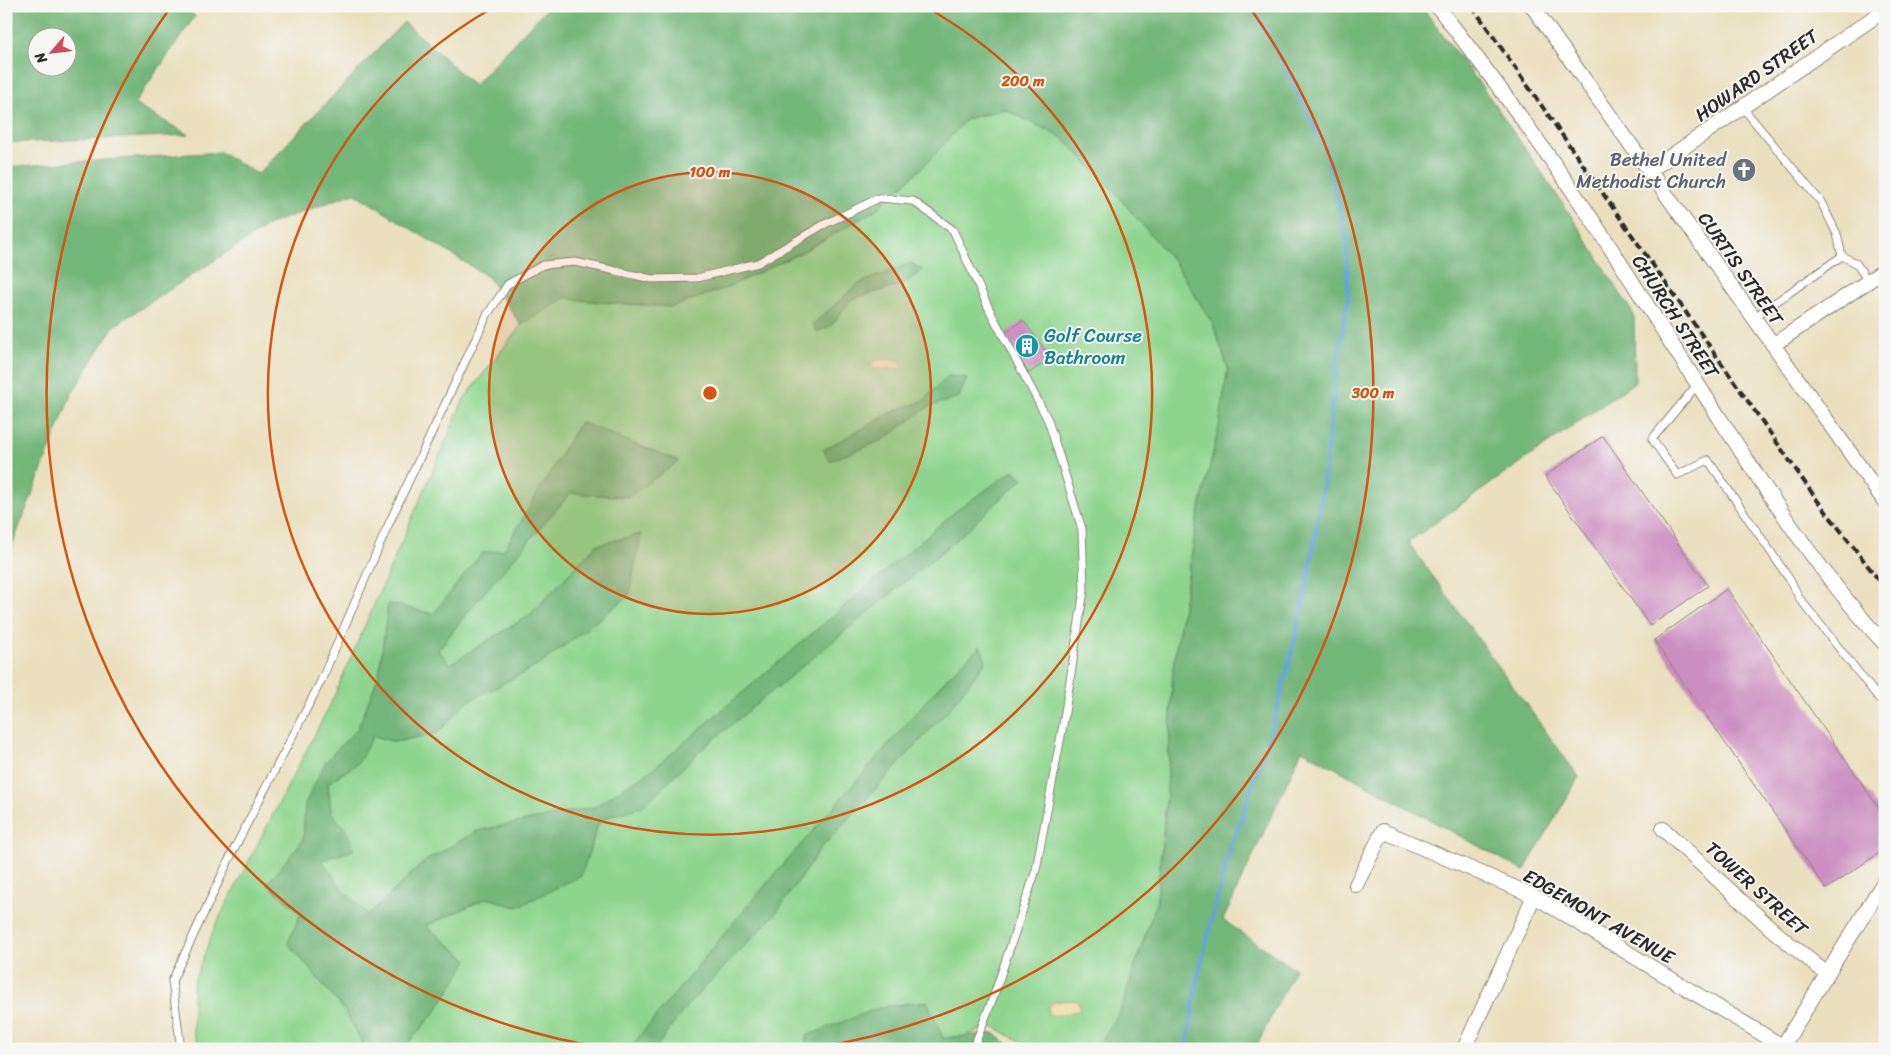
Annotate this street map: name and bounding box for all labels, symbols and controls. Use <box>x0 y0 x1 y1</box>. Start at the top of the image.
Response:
street label: HOWARD STREET <box>1688 20 1826 130</box>
north arrow <box>28 28 78 78</box>
text: N <box>28 47 55 69</box>
text: 200 m <box>1000 68 1045 94</box>
place label: Bethel United Methodist Church <box>1576 143 1728 198</box>
church icon: Bethel United Methodist Church <box>1731 157 1757 183</box>
text: 100 m <box>690 159 731 185</box>
street label: CURTIS STREET <box>1689 205 1793 333</box>
street label: CHURCH STREET <box>1623 248 1729 386</box>
place label: Golf Course Bathroom <box>1044 319 1142 374</box>
building icon: Golf Course Bathroom <box>1014 333 1040 359</box>
text: 300 m <box>1351 380 1395 406</box>
centre of rings <box>701 384 719 402</box>
street label: TOWER STREET <box>1697 833 1817 945</box>
street label: EDGEMONT AVENUE <box>1517 860 1682 974</box>

